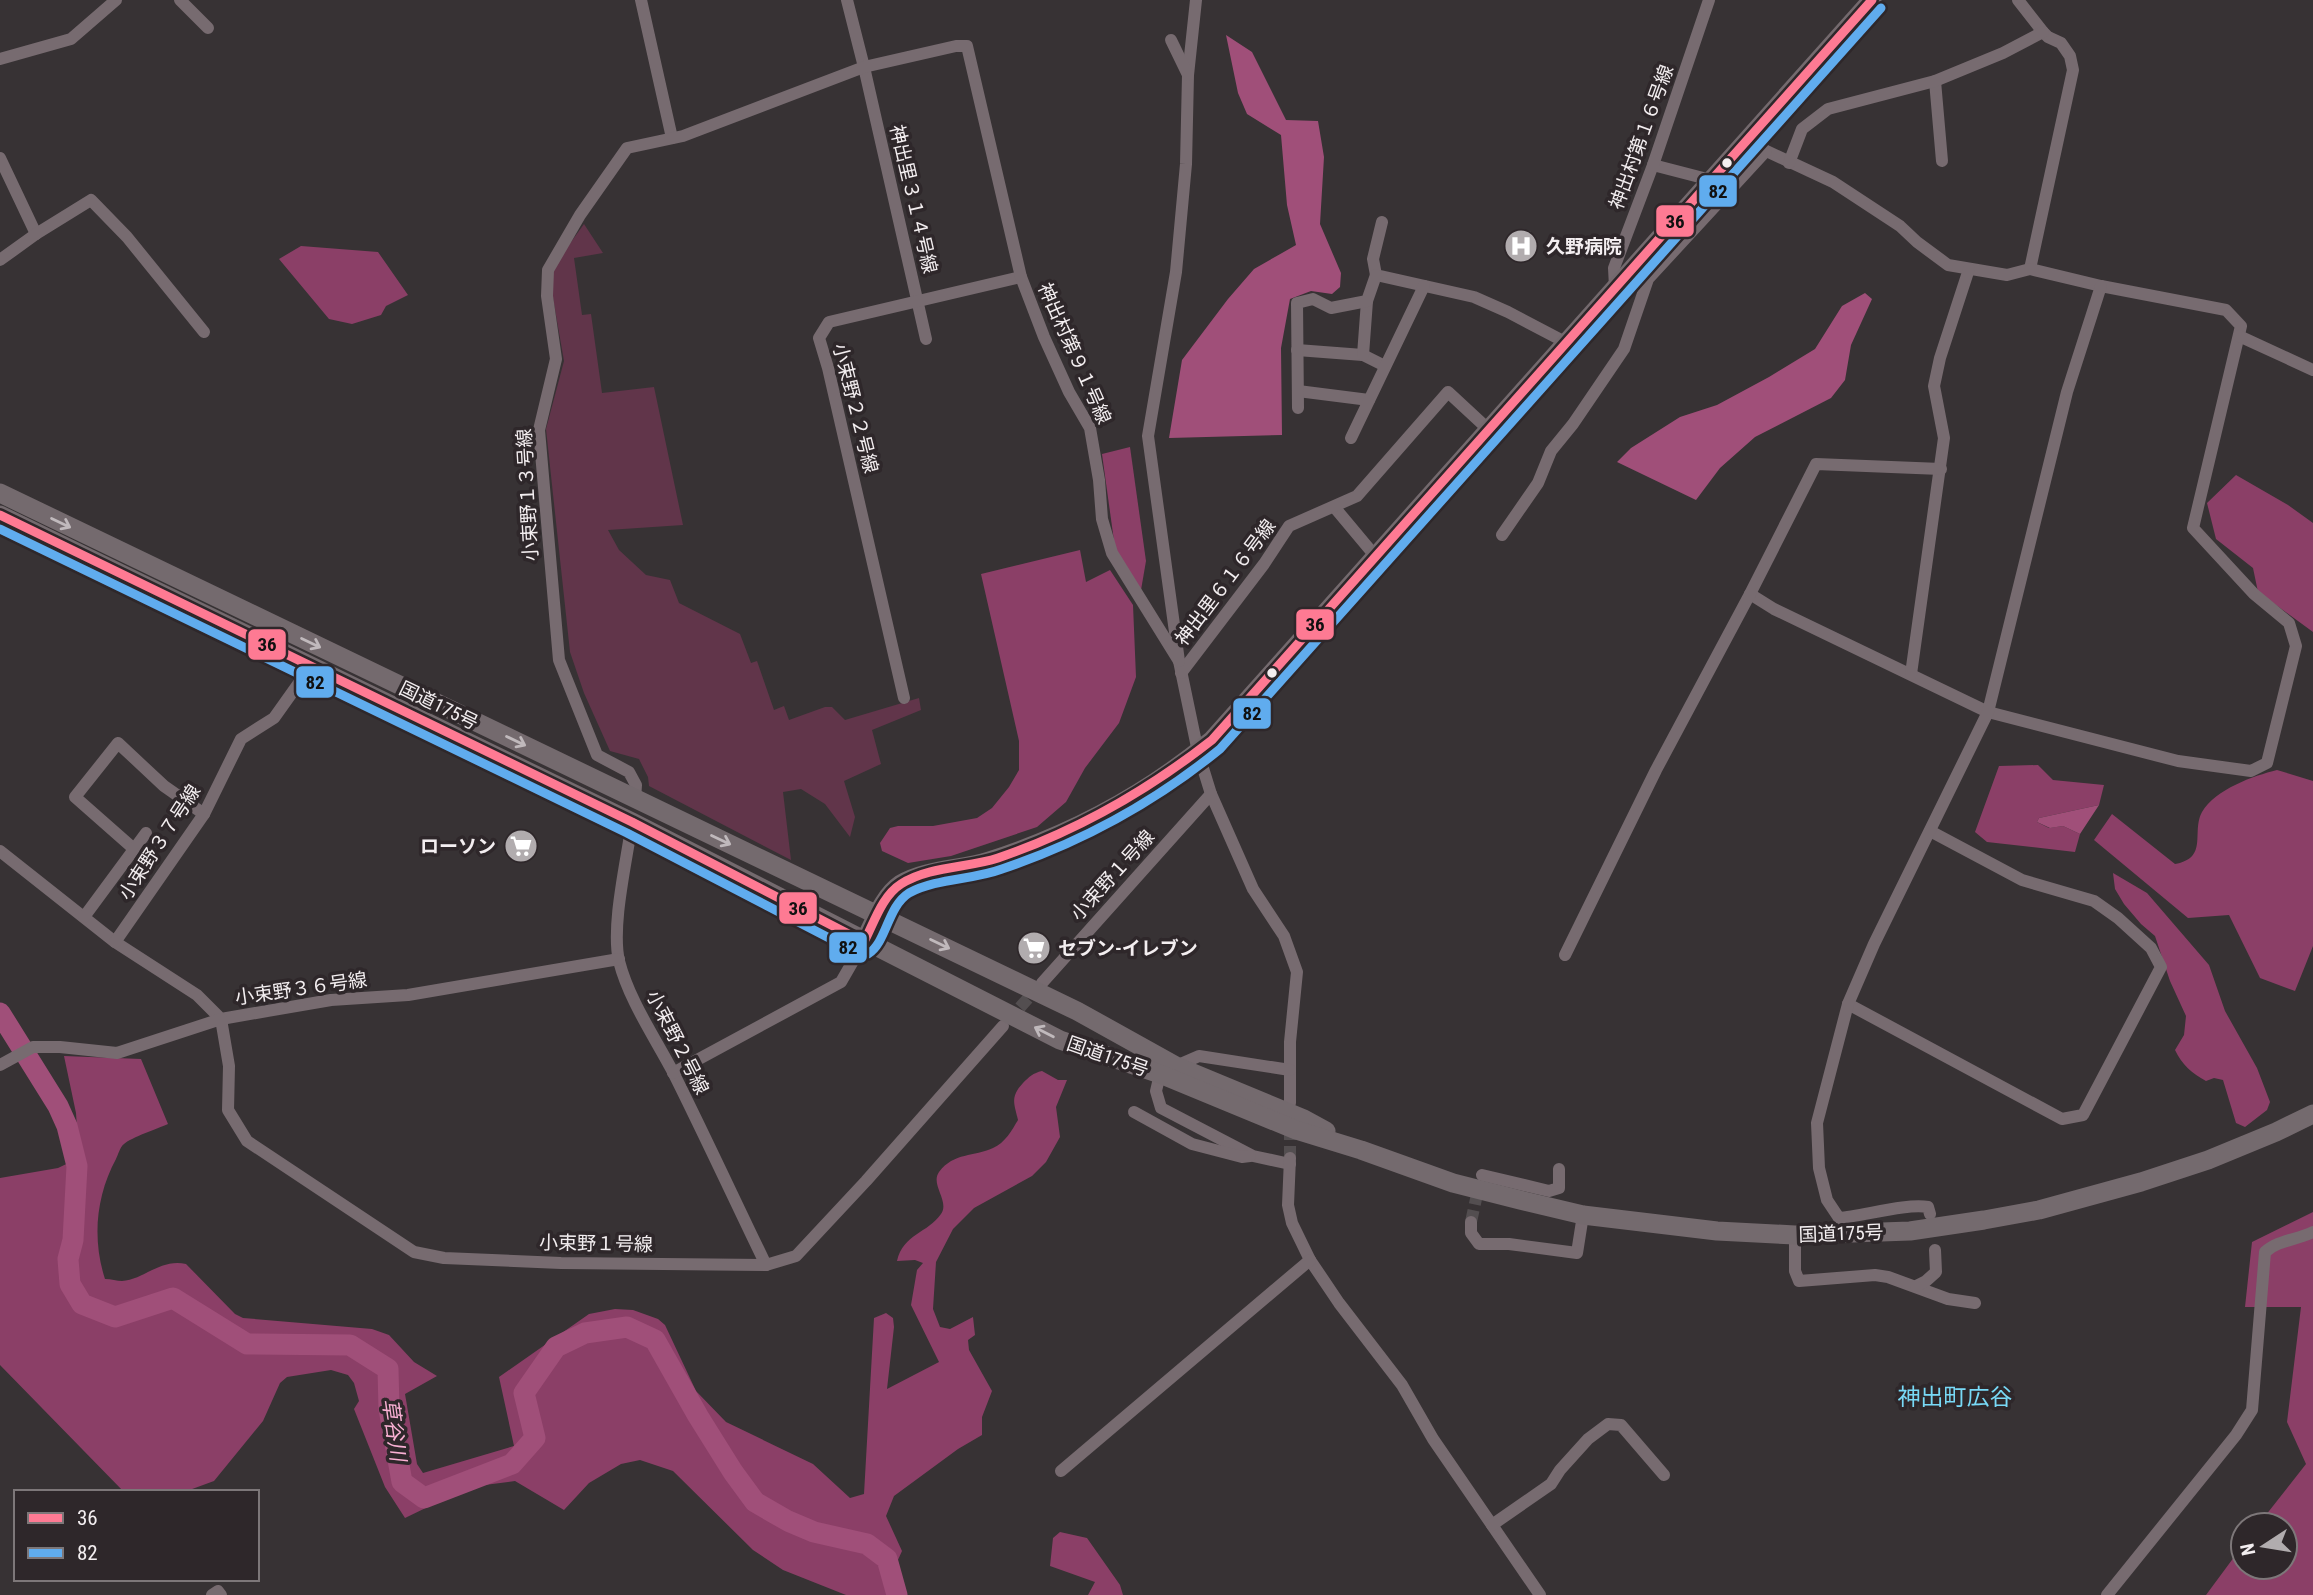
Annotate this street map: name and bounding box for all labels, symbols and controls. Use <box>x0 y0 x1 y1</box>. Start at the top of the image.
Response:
street label: 神出村第１６号線 <box>1605 62 1678 213</box>
street label: 神出里３１４号線 <box>885 122 942 276</box>
unlabelled marker <box>1720 156 1734 170</box>
line badge: 82 <box>1698 174 1738 208</box>
text: 82 <box>1708 180 1728 203</box>
line badge: 36 <box>1655 204 1695 238</box>
text: 36 <box>1665 210 1685 233</box>
hospital icon: 久野病院 <box>1502 227 1540 265</box>
place label: 久野病院 <box>1546 235 1622 258</box>
street label: 神出村第９１号線 <box>1033 279 1116 427</box>
street label: 小束野２２号線 <box>828 341 883 475</box>
street label: 小束野１３号線 <box>513 428 542 562</box>
street label: 神出里６１６号線 <box>1170 515 1280 650</box>
one-way arrow <box>50 517 71 530</box>
line badge: 36 <box>1295 608 1335 641</box>
text: 36 <box>1305 613 1325 636</box>
line badge: 36 <box>247 628 287 661</box>
text: 36 <box>257 633 277 656</box>
one-way arrow <box>299 637 321 650</box>
line badge: 82 <box>295 665 335 699</box>
unlabelled marker <box>1265 666 1279 680</box>
text: 82 <box>305 671 325 694</box>
street label: 国道175号 <box>395 676 482 734</box>
line badge: 82 <box>1232 697 1272 730</box>
text: 82 <box>1242 702 1262 725</box>
one-way arrow <box>505 736 526 749</box>
street label: 小束野３７号線 <box>114 780 205 904</box>
street label: 小束野１号線 <box>1066 825 1159 925</box>
supermarket icon: ローソン <box>502 827 540 865</box>
one-way arrow <box>710 833 731 847</box>
place label: ローソン <box>420 835 496 858</box>
line badge: 36 <box>778 891 818 925</box>
text: 36 <box>788 897 808 920</box>
supermarket icon: セブン-イレブン <box>1015 929 1053 967</box>
line badge: 82 <box>828 931 868 964</box>
text: 82 <box>838 936 858 959</box>
place label: セブン-イレブン <box>1058 937 1198 960</box>
one-way arrow <box>929 938 950 952</box>
street label: 小束野３６号線 <box>234 968 369 1009</box>
street label: 小束野２号線 <box>641 986 714 1098</box>
one-way arrow <box>1035 1024 1055 1038</box>
street label: 国道175号 <box>1064 1032 1152 1081</box>
street label: 国道175号 <box>1798 1221 1884 1246</box>
street label: 小束野１号線 <box>539 1231 653 1256</box>
district label: 神出町広谷 <box>1898 1384 2013 1411</box>
water label: 草谷川 <box>378 1397 411 1465</box>
legend <box>14 1490 259 1581</box>
text: 36 <box>77 1506 98 1530</box>
north arrow <box>2229 1511 2299 1581</box>
text: 82 <box>77 1541 98 1565</box>
text: N <box>2235 1541 2260 1558</box>

